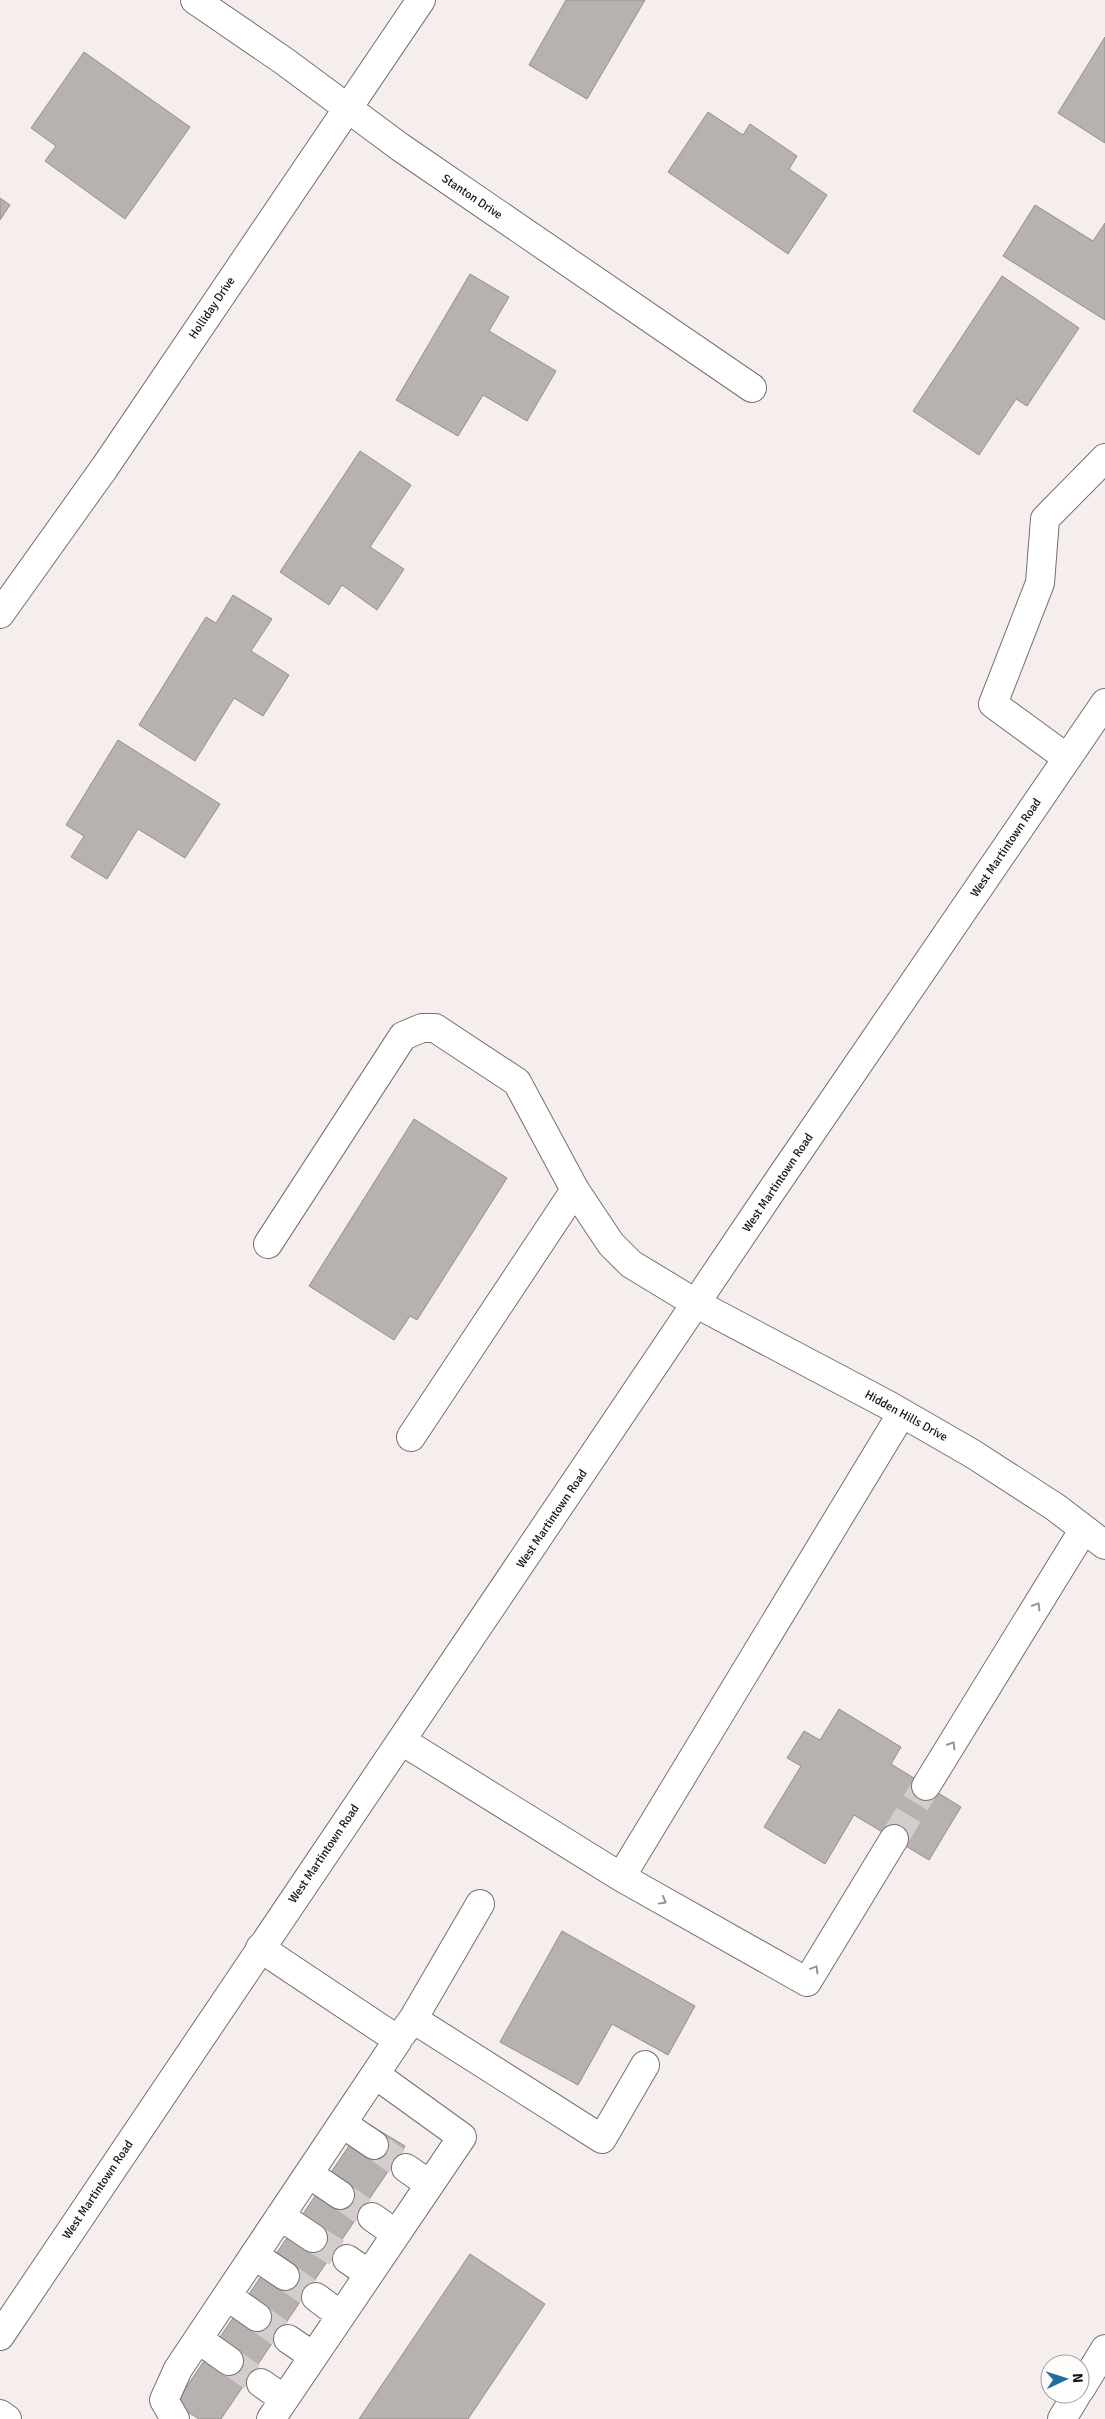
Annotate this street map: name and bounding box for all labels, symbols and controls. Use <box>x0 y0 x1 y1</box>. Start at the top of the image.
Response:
street label: Stanton Drive <box>439 171 505 223</box>
street label: Holliday Drive <box>186 274 238 342</box>
street label: West Martintown Road <box>967 796 1045 900</box>
street label: West Martintown Road <box>739 1131 817 1235</box>
street label: Hidden Hills Drive <box>862 1387 950 1445</box>
street label: West Martintown Road <box>513 1467 591 1571</box>
one-way arrow <box>1030 1603 1040 1612</box>
one-way arrow <box>945 1741 955 1750</box>
street label: West Martintown Road <box>285 1802 363 1906</box>
one-way arrow <box>658 1894 667 1904</box>
one-way arrow <box>808 1966 818 1975</box>
street label: West Martintown Road <box>59 2138 137 2242</box>
north arrow <box>1040 2354 1090 2404</box>
text: N <box>1069 2373 1086 2384</box>

